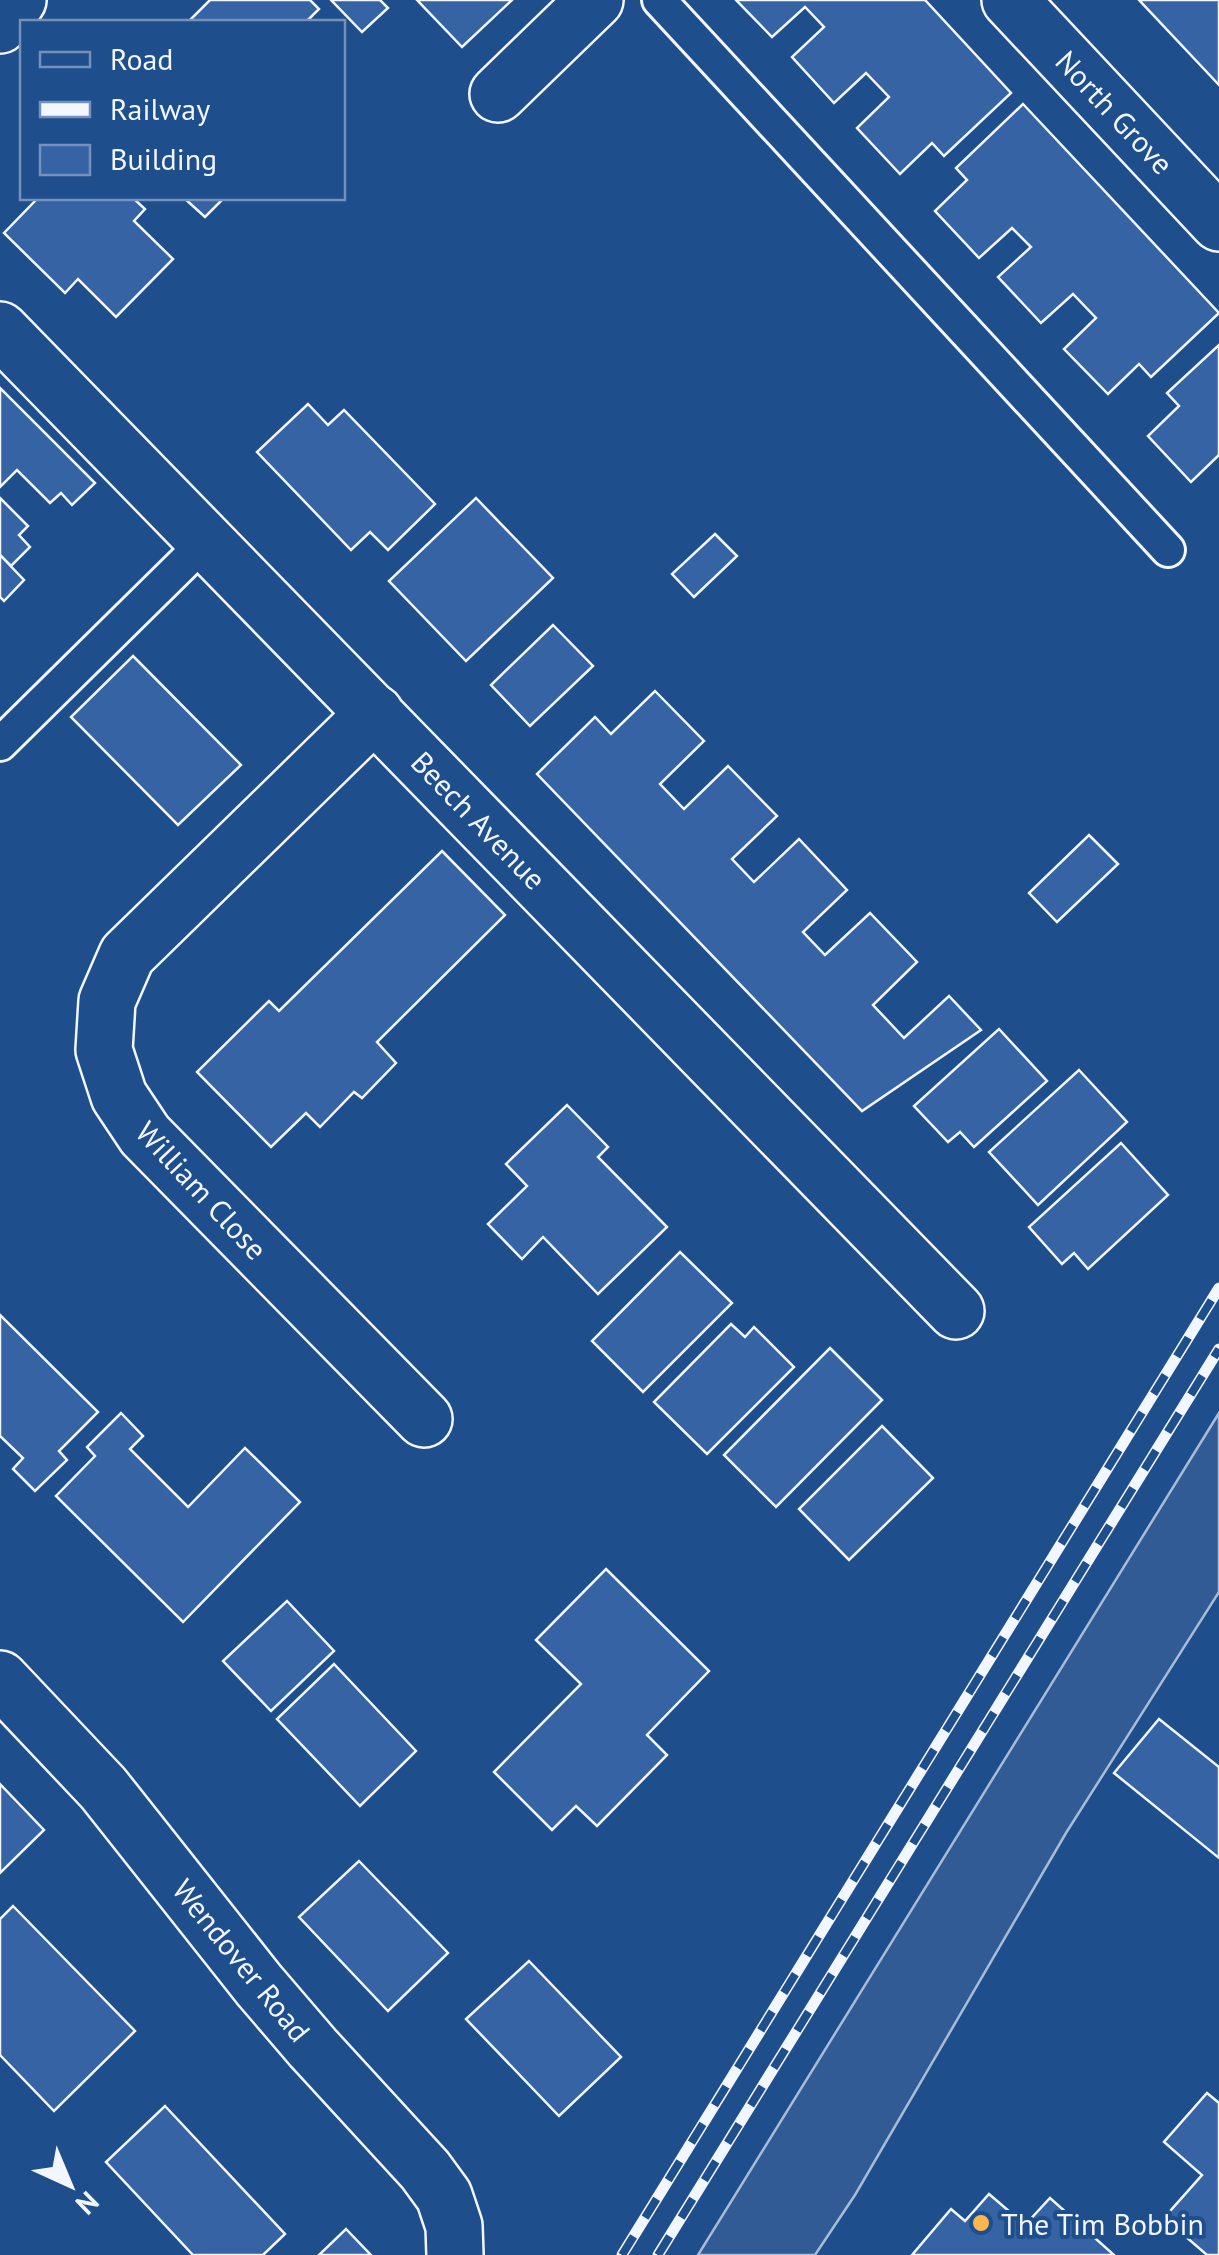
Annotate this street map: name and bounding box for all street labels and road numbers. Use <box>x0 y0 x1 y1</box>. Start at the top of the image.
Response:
street label: North Grove <box>1048 42 1182 182</box>
street label: Beech Avenue <box>403 742 555 898</box>
street label: William Close <box>128 1113 276 1267</box>
street label: Wendover Road <box>164 1871 320 2049</box>

